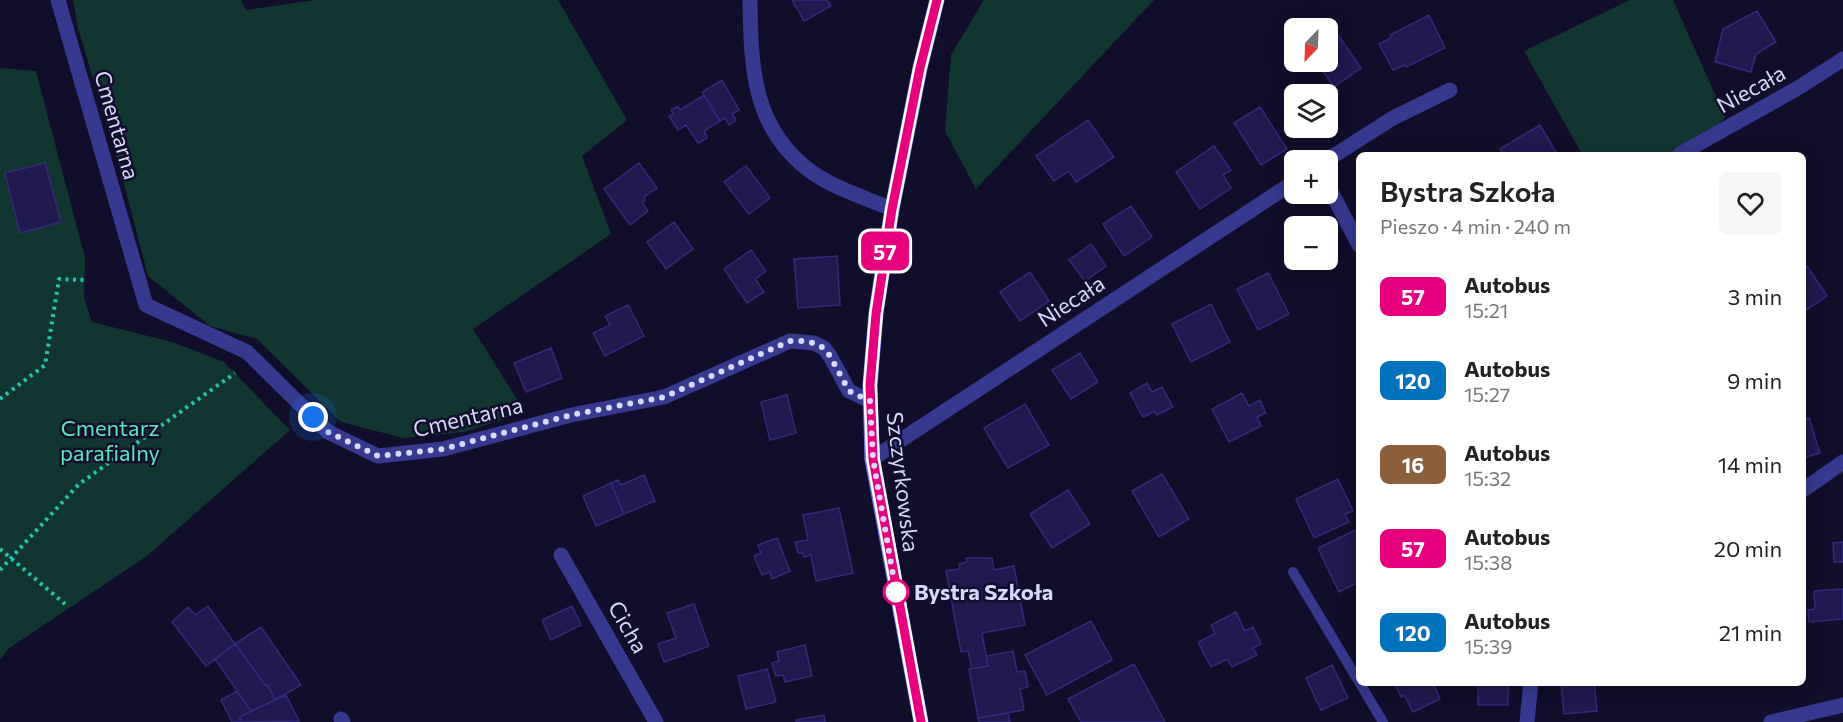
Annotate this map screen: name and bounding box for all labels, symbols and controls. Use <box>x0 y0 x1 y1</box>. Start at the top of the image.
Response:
north arrow <box>1284 18 1338 72</box>
map controls <box>1284 18 1338 270</box>
street label: Niecała <box>1712 59 1790 118</box>
street label: Cmentarna <box>89 67 146 182</box>
button: layers <box>1284 84 1338 138</box>
button: + <box>1284 150 1338 204</box>
button: heart <box>1719 172 1782 235</box>
text: Bystra Szkoła <box>1380 174 1556 208</box>
text: Pieszo · 4 min · 240 m <box>1380 214 1571 238</box>
button: − <box>1284 216 1338 270</box>
line badge: 57 <box>858 232 912 270</box>
text: 57 <box>873 239 897 264</box>
street label: Niecała <box>1032 269 1109 332</box>
text: Autobus <box>1464 271 1550 298</box>
text: 3 min <box>1728 283 1782 310</box>
text: 57 <box>1401 284 1425 309</box>
text: 15:21 <box>1464 298 1508 322</box>
text: Autobus <box>1464 355 1550 382</box>
text: 9 min <box>1727 367 1782 394</box>
text: 120 <box>1395 368 1431 393</box>
text: 15:27 <box>1464 382 1510 406</box>
street label: Cmentarna <box>410 391 525 442</box>
your location <box>298 402 328 432</box>
street label: Szczyrkowska <box>882 410 925 554</box>
park label: Cmentarz parafialny <box>60 414 160 466</box>
text: Autobus <box>1464 439 1550 466</box>
text: 14 min <box>1718 451 1782 478</box>
text: 16 <box>1402 452 1424 477</box>
text: 15:32 <box>1464 466 1511 490</box>
text: Autobus <box>1464 523 1550 550</box>
text: 20 min <box>1714 535 1782 562</box>
text: 57 <box>1401 536 1425 561</box>
text: 15:38 <box>1464 550 1512 574</box>
place label: Bystra Szkoła <box>914 578 1053 605</box>
marker: Bystra Szkoła <box>883 579 909 605</box>
street label: Cicha <box>603 596 654 658</box>
text: Autobus <box>1464 607 1550 634</box>
text: 21 min <box>1719 619 1782 646</box>
text: 120 <box>1395 620 1431 645</box>
text: 15:39 <box>1464 634 1512 658</box>

